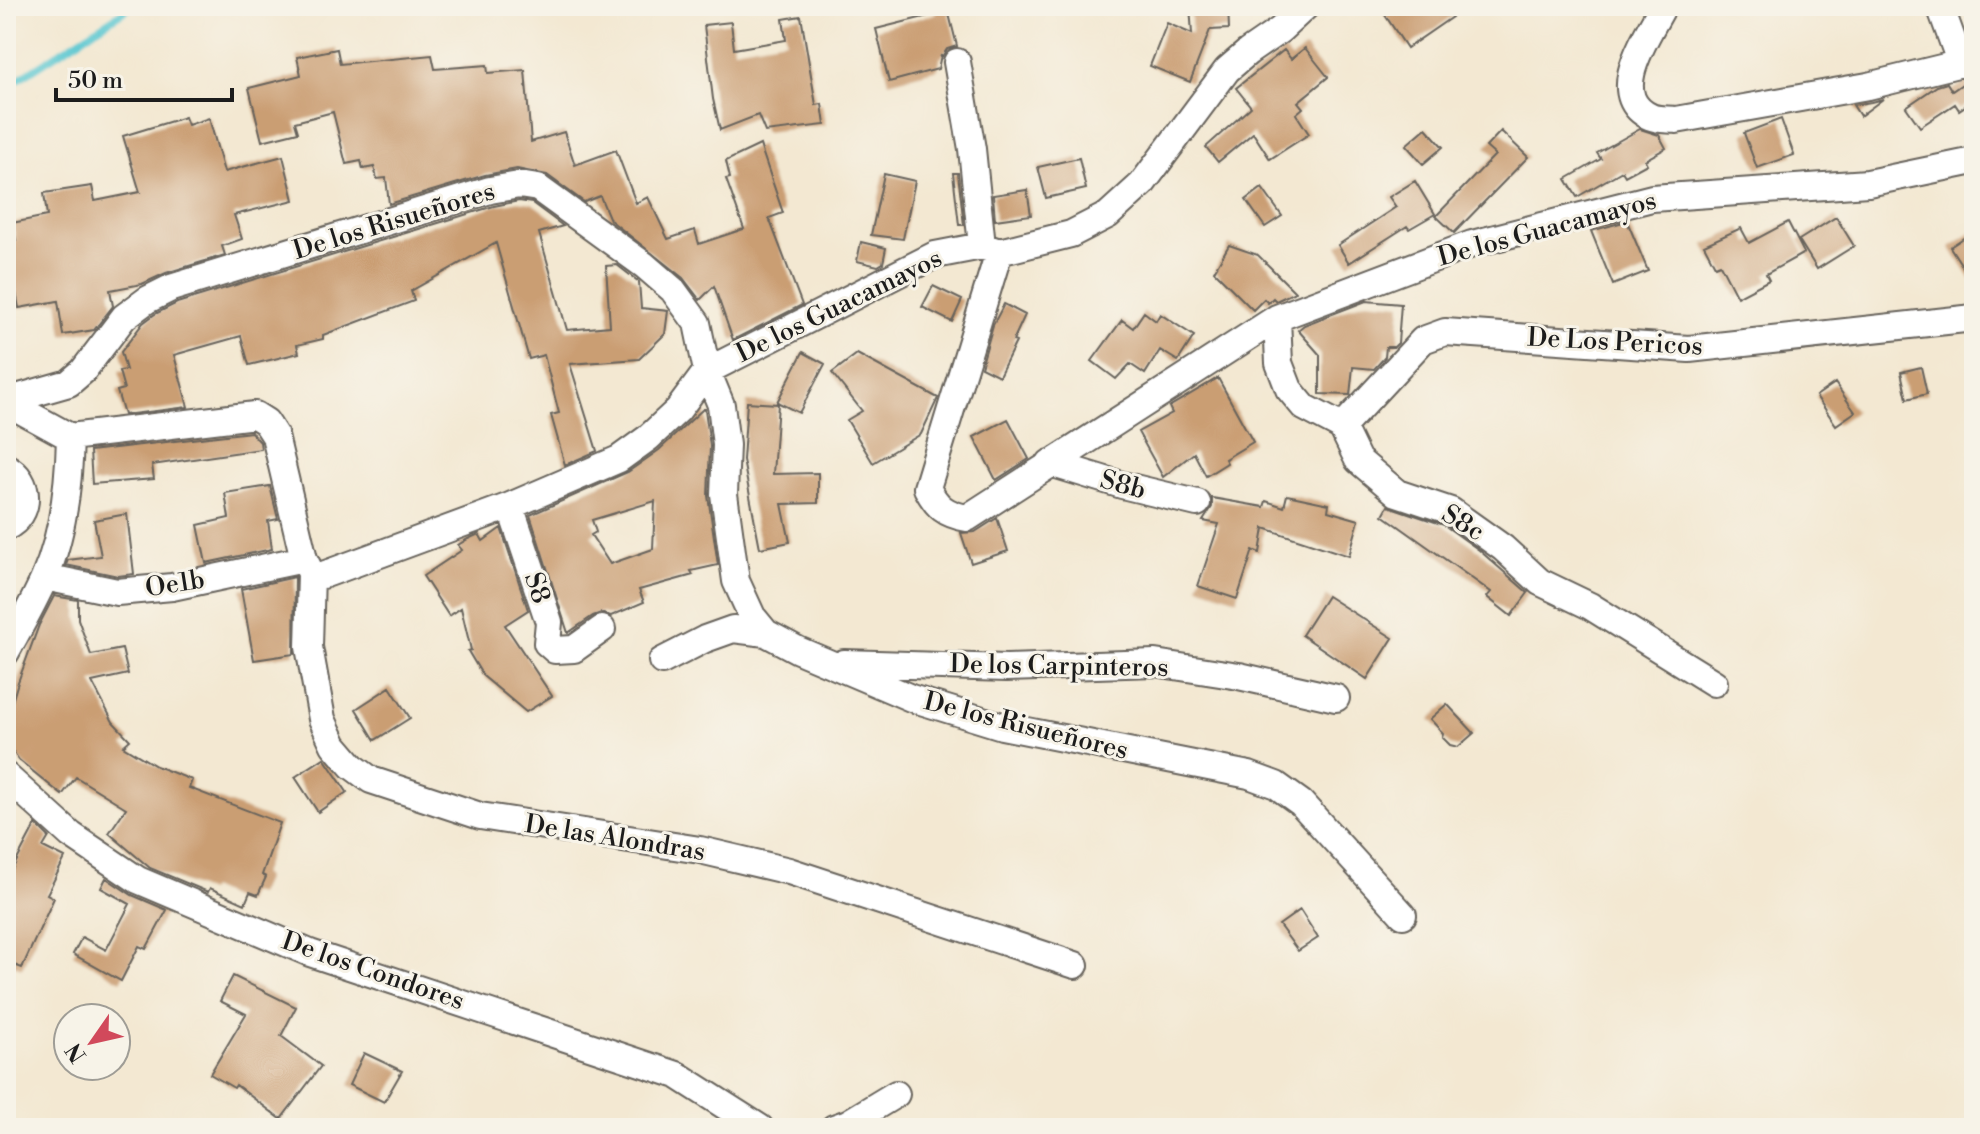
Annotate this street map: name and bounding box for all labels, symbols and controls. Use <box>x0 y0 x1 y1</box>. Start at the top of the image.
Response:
scale bar <box>56 52 232 102</box>
text: 50 m <box>68 66 123 96</box>
street label: De los Risueñores <box>289 175 499 267</box>
street label: De los Guacamayos <box>1434 184 1660 274</box>
street label: De los Guacamayos <box>731 242 947 370</box>
street label: De Los Pericos <box>1526 321 1704 363</box>
street label: S8b <box>1097 464 1149 506</box>
street label: S8c <box>1436 498 1490 548</box>
street label: Oe1b <box>143 564 207 604</box>
street label: S8 <box>517 568 557 608</box>
street label: De los Carpinteros <box>949 648 1169 684</box>
street label: De los Risueñores <box>921 685 1131 767</box>
street label: De las Alondras <box>522 808 708 868</box>
street label: De los Condores <box>278 925 468 1017</box>
north arrow <box>52 1002 132 1082</box>
text: N <box>60 1037 93 1067</box>

